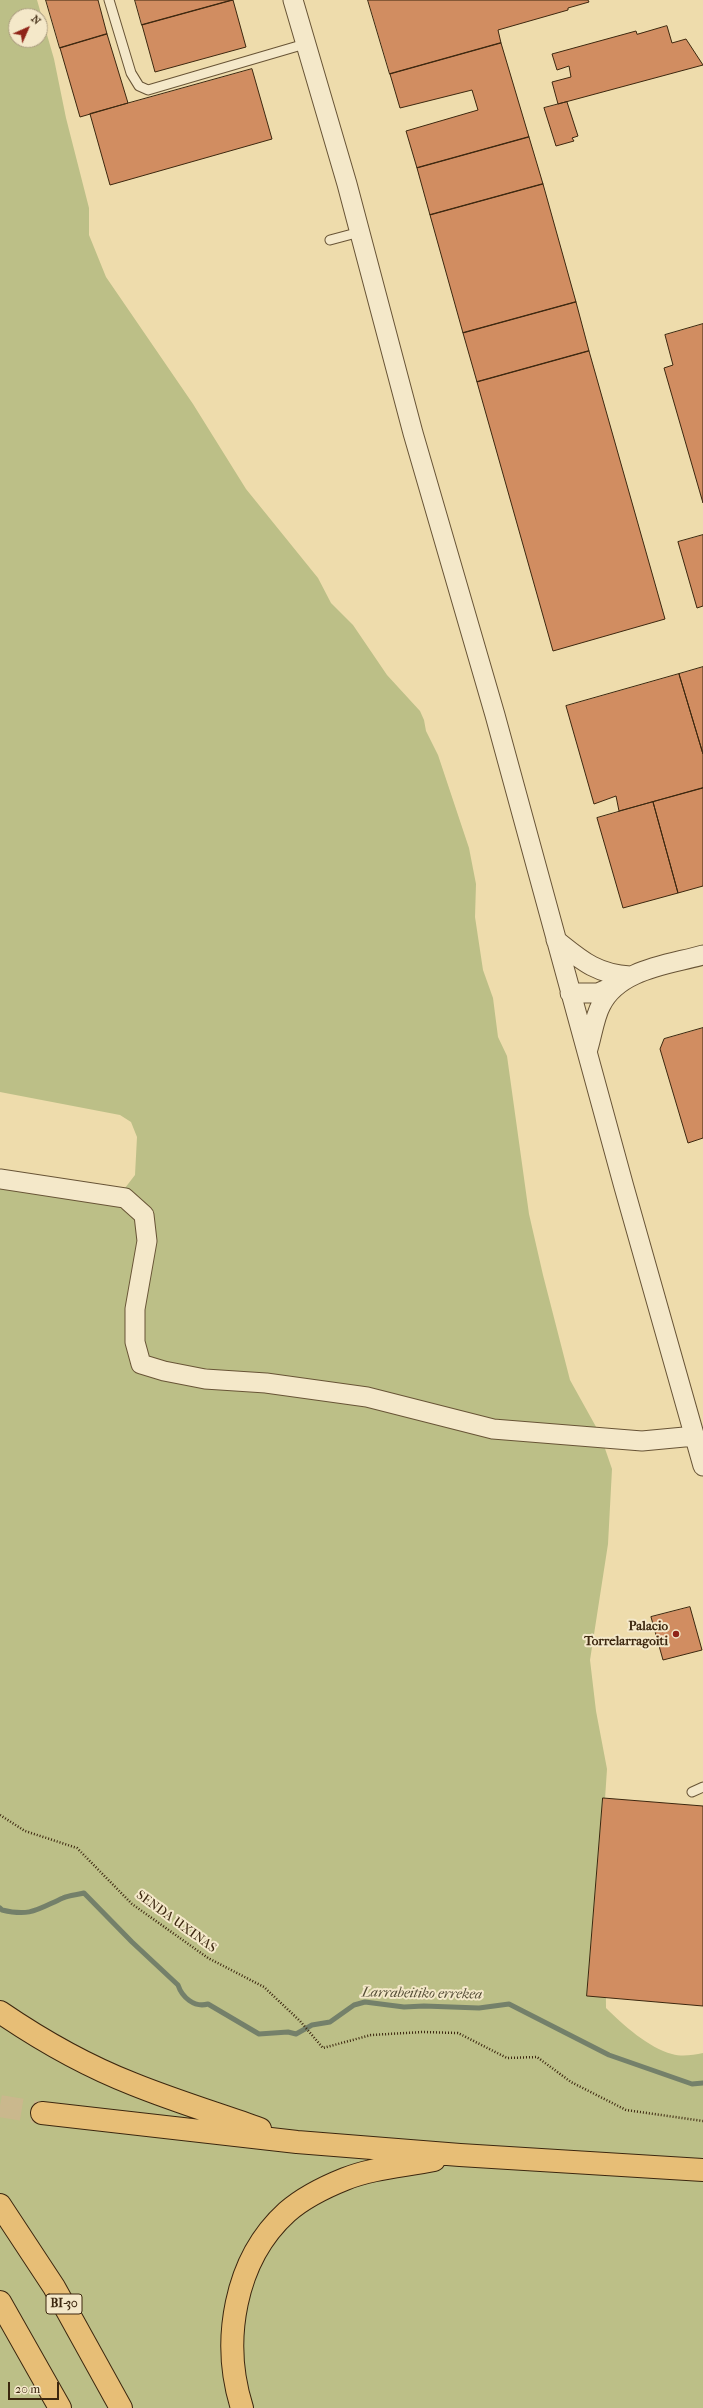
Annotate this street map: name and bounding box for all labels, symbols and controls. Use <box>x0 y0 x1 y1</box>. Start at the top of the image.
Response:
north arrow <box>8 8 48 48</box>
text: N <box>29 12 44 27</box>
place label: Palacio Torrelarragoiti <box>584 1619 668 1650</box>
marker: Palacio Torrelarragoiti <box>671 1629 681 1639</box>
street label: SENDA UXINAS <box>133 1888 219 1956</box>
water label: Larrabeitiko errekea <box>362 1985 482 2003</box>
road number: BI-30 <box>46 2294 82 2314</box>
scale bar <box>10 2374 61 2400</box>
text: 20 m <box>15 2382 40 2396</box>

